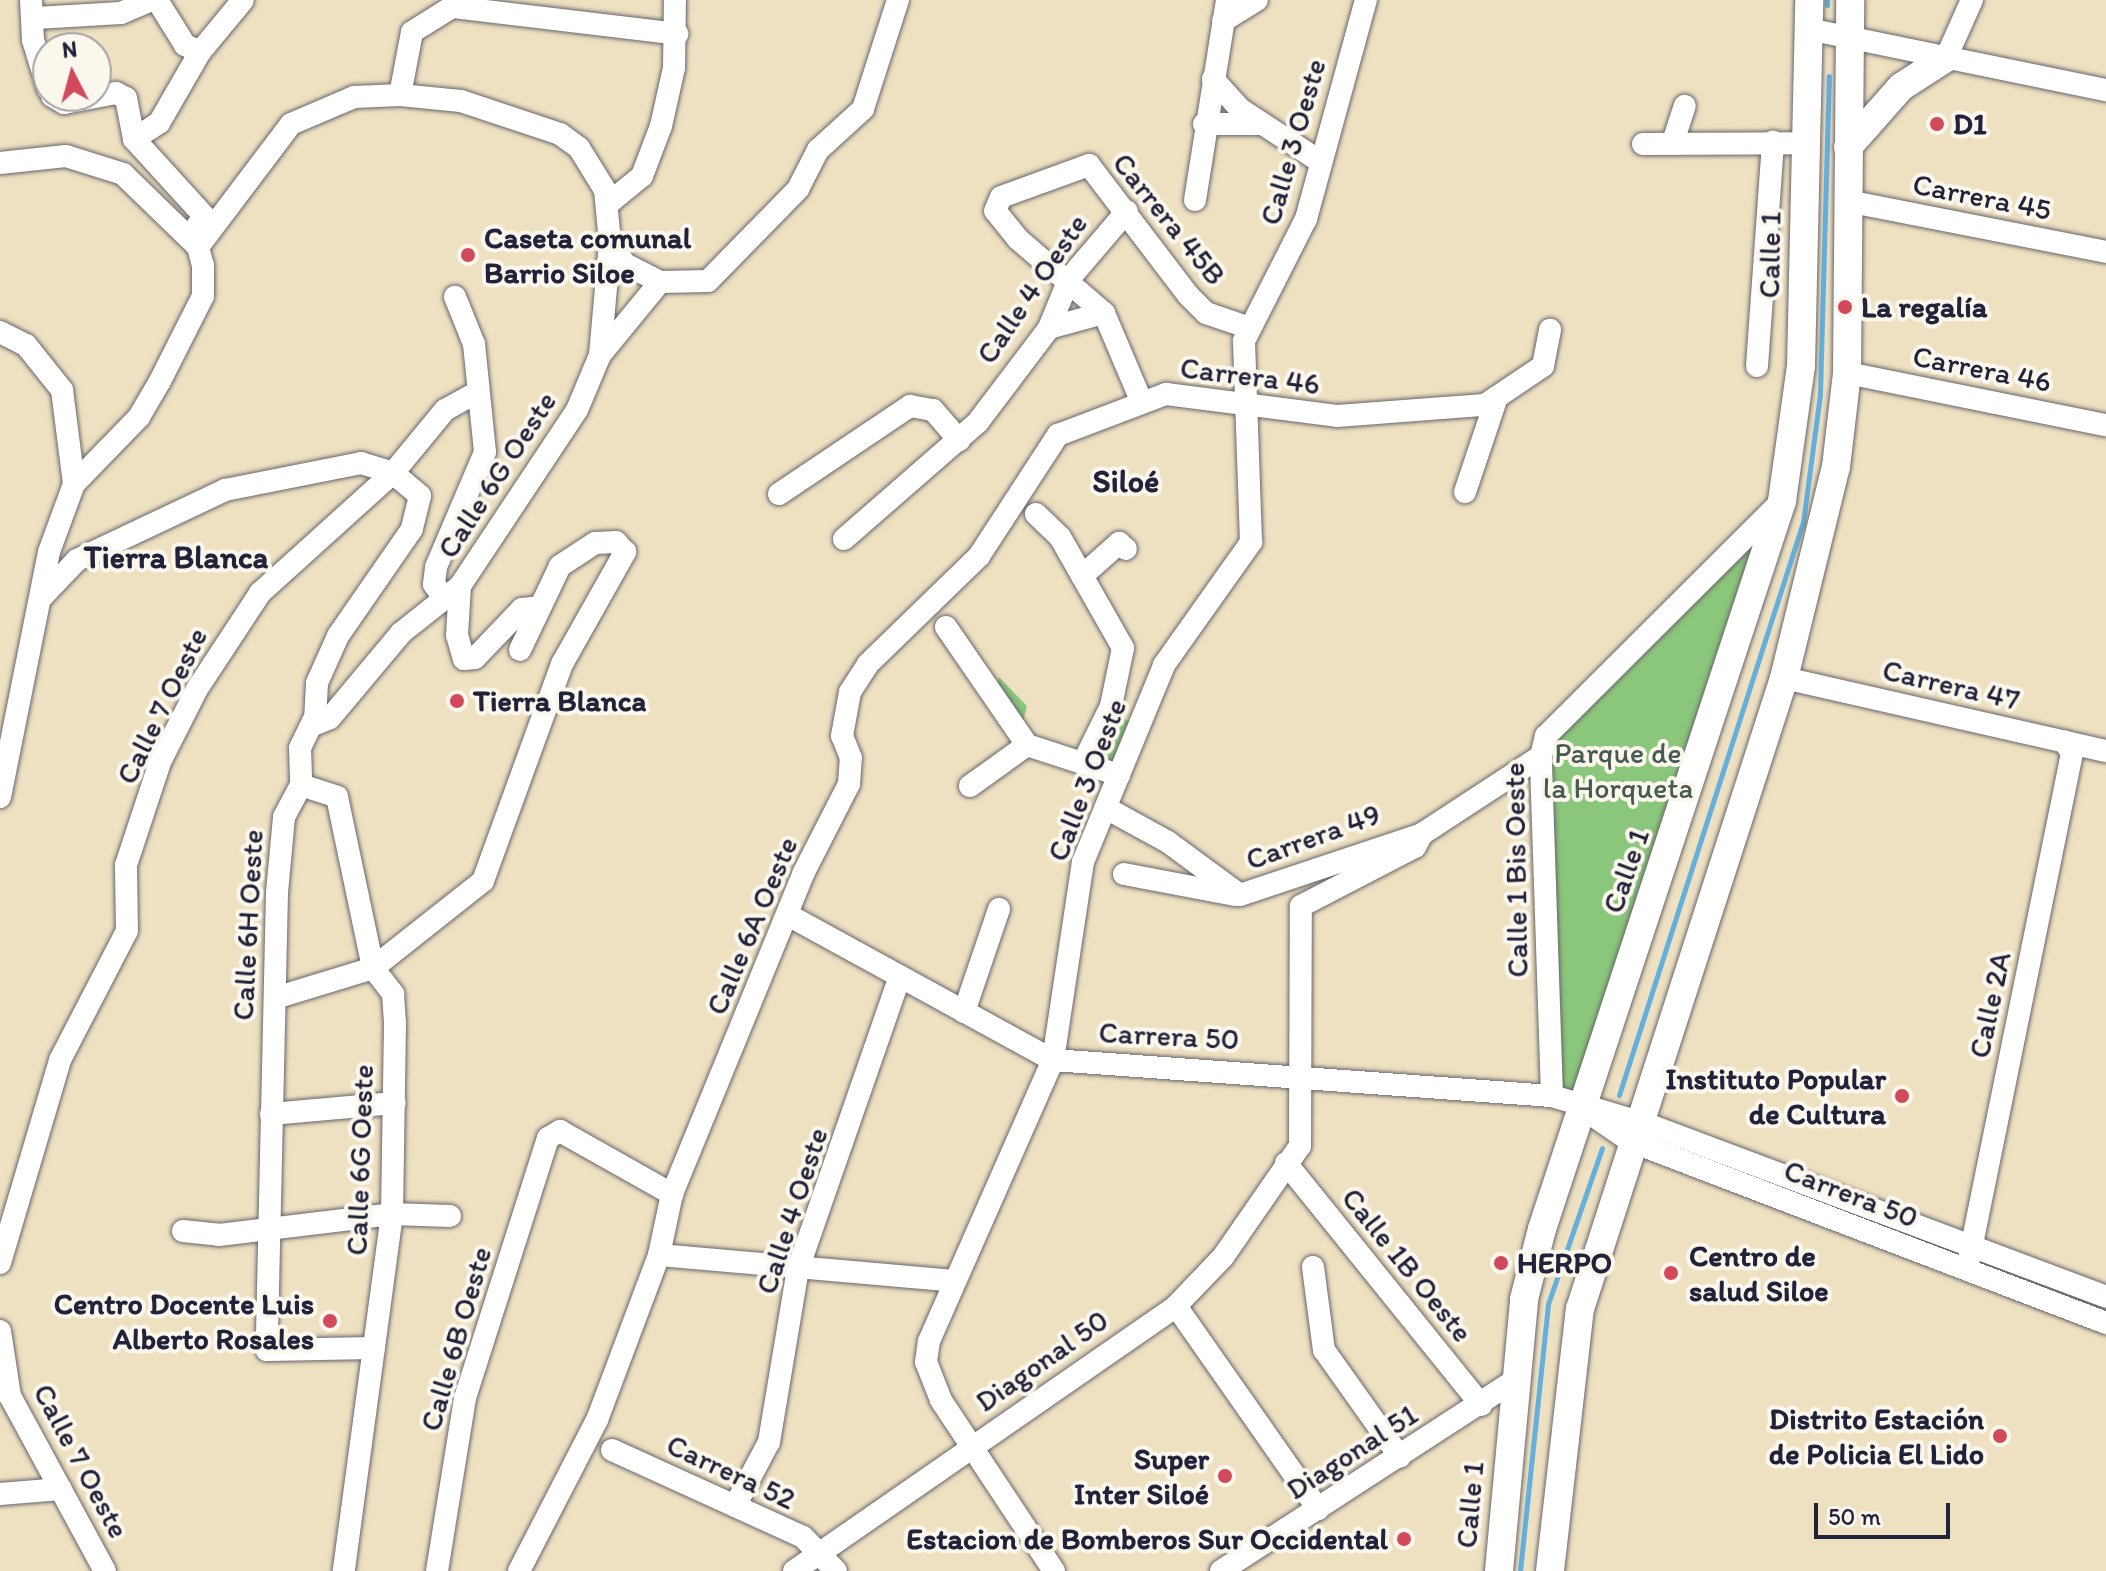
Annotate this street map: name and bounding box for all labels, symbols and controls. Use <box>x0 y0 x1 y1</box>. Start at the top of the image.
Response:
north arrow <box>32 32 112 112</box>
text: N <box>61 35 78 64</box>
street label: Calle 3 Oeste <box>1252 55 1334 229</box>
place label: D1 <box>1953 106 1987 142</box>
marker: D1 <box>1928 115 1946 133</box>
street label: Carrera 45B <box>1105 146 1233 292</box>
street label: Carrera 45 <box>1910 166 2054 228</box>
street label: Calle 4 Oeste <box>969 208 1095 370</box>
street label: Calle 1 <box>1751 211 1789 299</box>
place label: Caseta comunal Barrio Siloe <box>484 220 691 290</box>
marker: Caseta comunal Barrio Siloe <box>459 246 477 264</box>
place label: La regalía <box>1861 289 1986 325</box>
marker: La regalía <box>1836 298 1854 316</box>
street label: Carrera 46 <box>1910 338 2054 400</box>
street label: Carrera 46 <box>1178 350 1322 402</box>
street label: Calle 6G Oeste <box>430 385 564 565</box>
district label: Siloé <box>1093 462 1159 500</box>
district label: Tierra Blanca <box>84 538 268 576</box>
street label: Calle 7 Oeste <box>109 622 215 790</box>
street label: Carrera 47 <box>1879 652 2023 718</box>
place label: Tierra Blanca <box>473 683 646 719</box>
marker: Tierra Blanca <box>448 692 466 710</box>
street label: Calle 3 Oeste <box>1040 694 1134 866</box>
park label: Parque de la Horqueta <box>1542 735 1694 806</box>
street label: Calle 1 Bis Oeste <box>1496 762 1536 978</box>
street label: Carrera 49 <box>1241 796 1385 878</box>
street label: Calle 1 <box>1595 824 1657 918</box>
street label: Calle 6H Oeste <box>225 829 271 1021</box>
street label: Calle 6A Oeste <box>698 832 806 1020</box>
street label: Calle 2A <box>1961 948 2019 1062</box>
street label: Carrera 50 <box>1098 1014 1240 1058</box>
place label: Instituto Popular de Cultura <box>1665 1061 1886 1132</box>
street label: Calle 6G Oeste <box>339 1064 381 1256</box>
marker: Instituto Popular de Cultura <box>1893 1087 1911 1105</box>
street label: Calle 4 Oeste <box>748 1124 836 1298</box>
street label: Carrera 50 <box>1779 1152 1923 1236</box>
street label: Calle 1B Oeste <box>1334 1181 1480 1349</box>
place label: Centro de salud Siloe <box>1689 1238 1829 1308</box>
street label: Calle 6B Oeste <box>413 1243 499 1435</box>
place label: HERPO <box>1517 1245 1612 1281</box>
marker: HERPO <box>1492 1254 1510 1272</box>
marker: Centro de salud Siloe <box>1660 1262 1682 1284</box>
place label: Centro Docente Luis Alberto Rosales <box>54 1286 314 1356</box>
street label: Diagonal 50 <box>969 1302 1115 1420</box>
marker: Centro Docente Luis Alberto Rosales <box>321 1312 339 1330</box>
street label: Calle 7 Oeste <box>25 1378 137 1544</box>
street label: Diagonal 51 <box>1280 1396 1424 1508</box>
place label: Distrito Estación de Policia El Lido <box>1768 1401 1984 1472</box>
street label: Carrera 52 <box>661 1426 801 1518</box>
marker: Distrito Estación de Policia El Lido <box>1991 1427 2009 1445</box>
place label: Super Inter Siloé <box>1074 1441 1209 1512</box>
street label: Calle 1 <box>1448 1460 1492 1550</box>
marker: Super Inter Siloé <box>1216 1467 1234 1485</box>
scale bar <box>1818 1487 1954 1537</box>
text: 50 m <box>1828 1502 1881 1531</box>
place label: Estacion de Bomberos Sur Occidental <box>904 1521 1388 1557</box>
marker: Estacion de Bomberos Sur Occidental <box>1395 1530 1413 1548</box>

